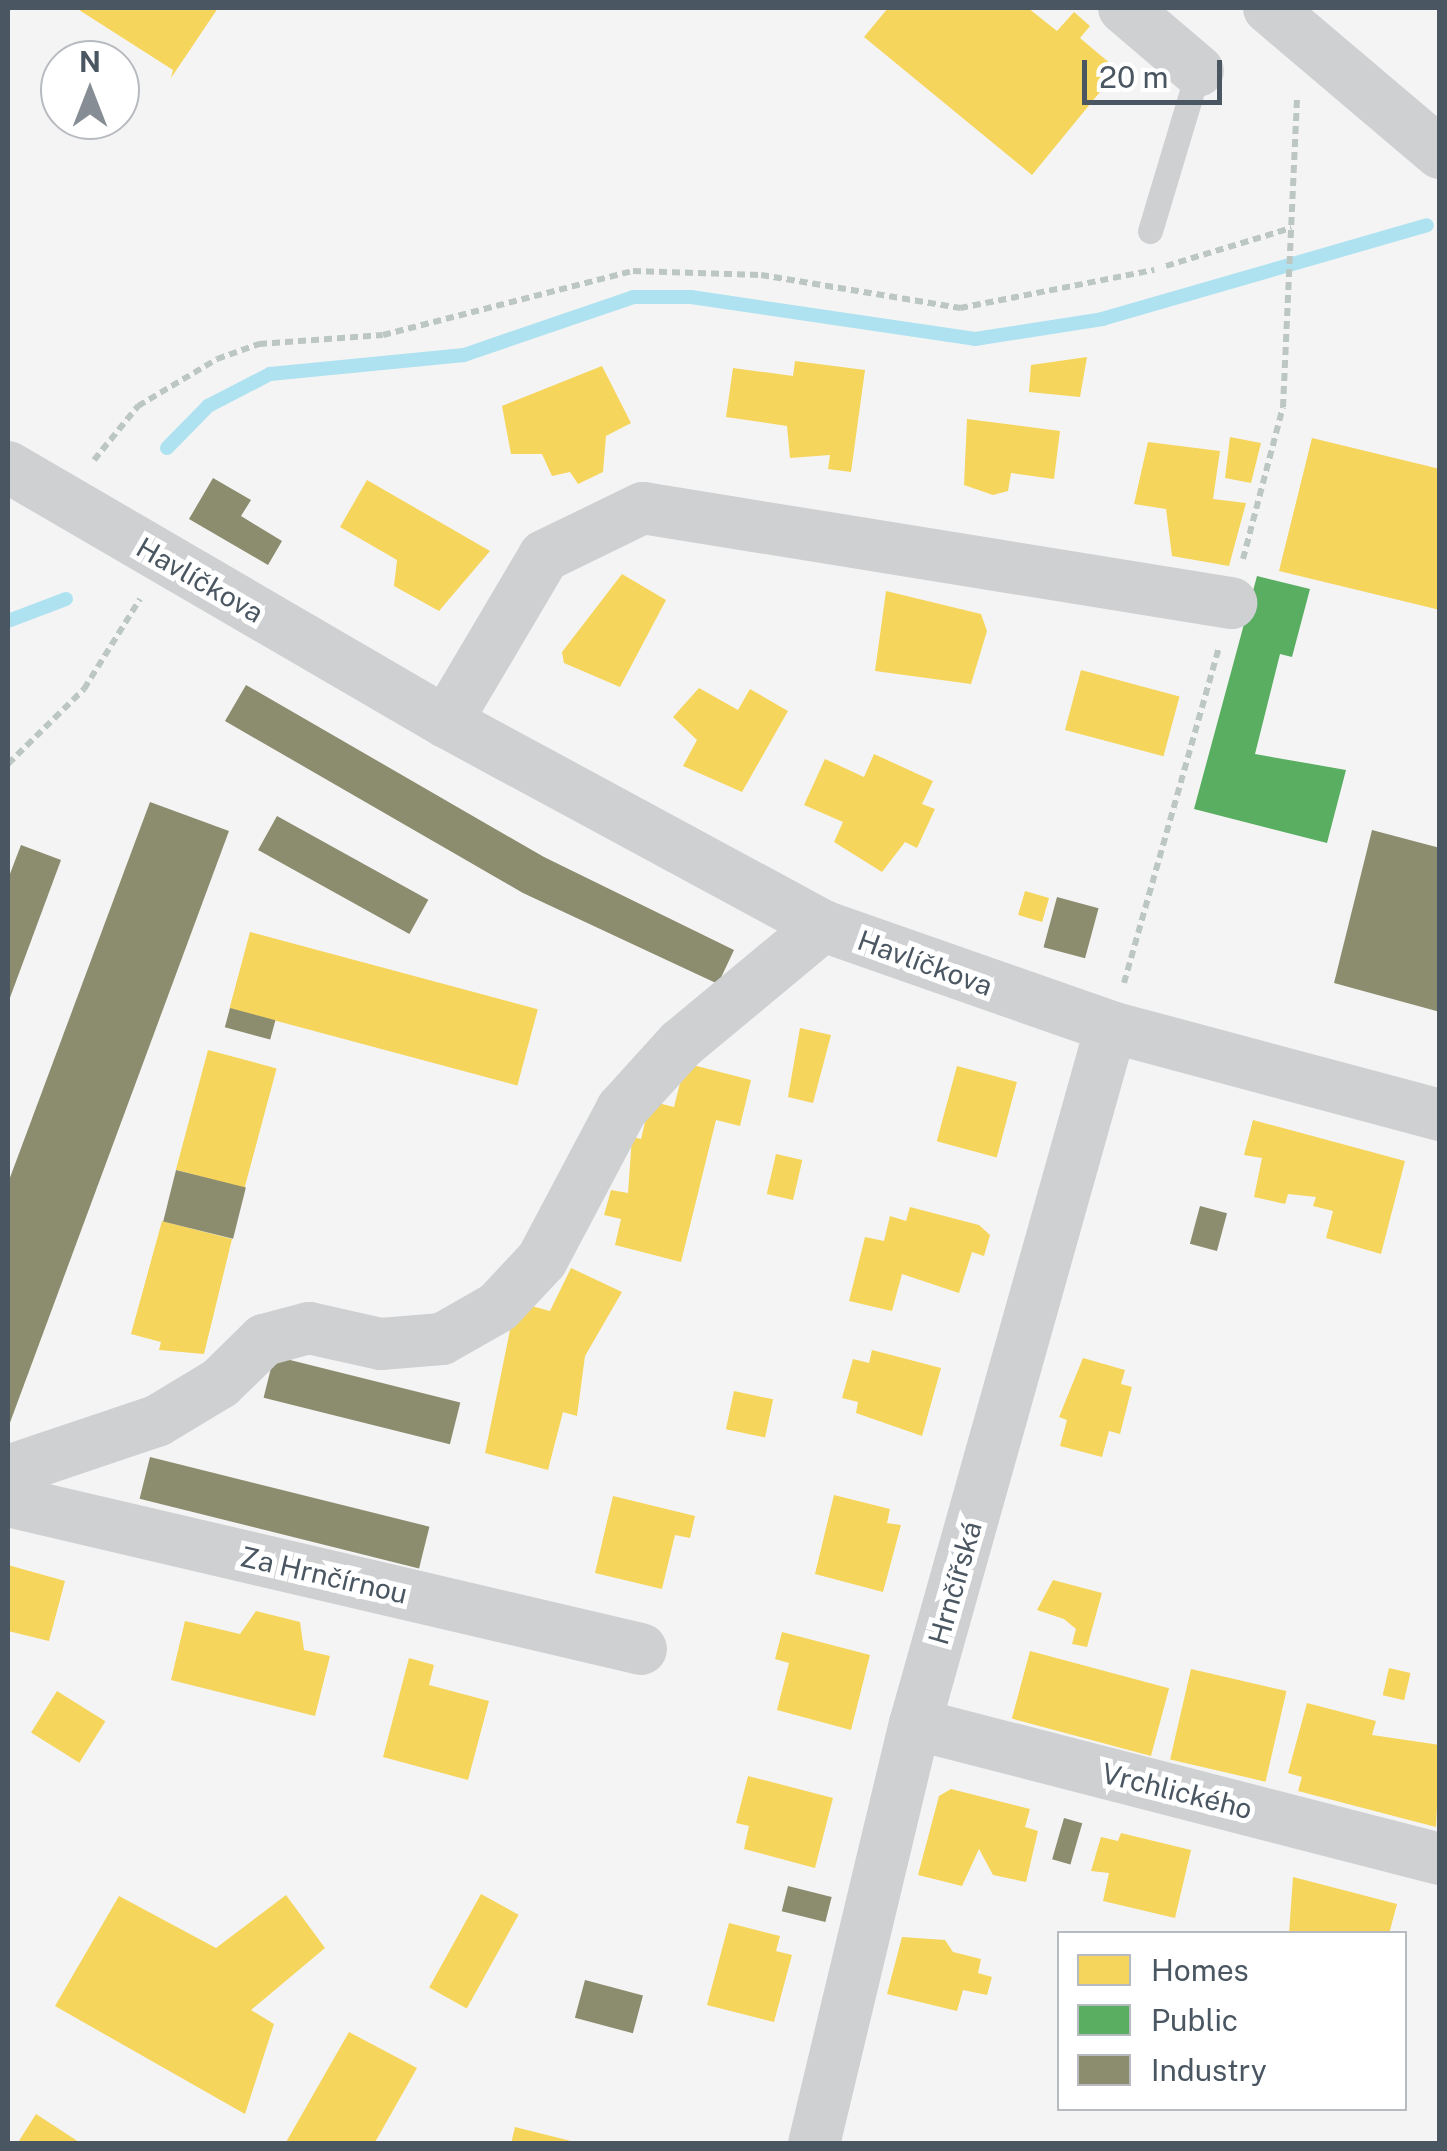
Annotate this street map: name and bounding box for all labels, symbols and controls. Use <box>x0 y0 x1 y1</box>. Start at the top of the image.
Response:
north arrow <box>40 40 140 140</box>
scale bar <box>1087 40 1227 102</box>
text: N <box>79 45 101 78</box>
text: 20 m <box>1099 59 1168 95</box>
street label: Havlíčkova <box>131 530 269 630</box>
street label: Havlíčkova <box>853 923 997 1003</box>
street label: Hrnčířská <box>921 1518 989 1648</box>
street label: Za Hrnčírnou <box>237 1539 411 1611</box>
street label: Vrchlického <box>1098 1756 1256 1826</box>
legend <box>1057 1931 1407 2111</box>
text: Homes <box>1151 1952 1249 1988</box>
text: Public <box>1151 2002 1238 2038</box>
text: Industry <box>1151 2052 1267 2088</box>

